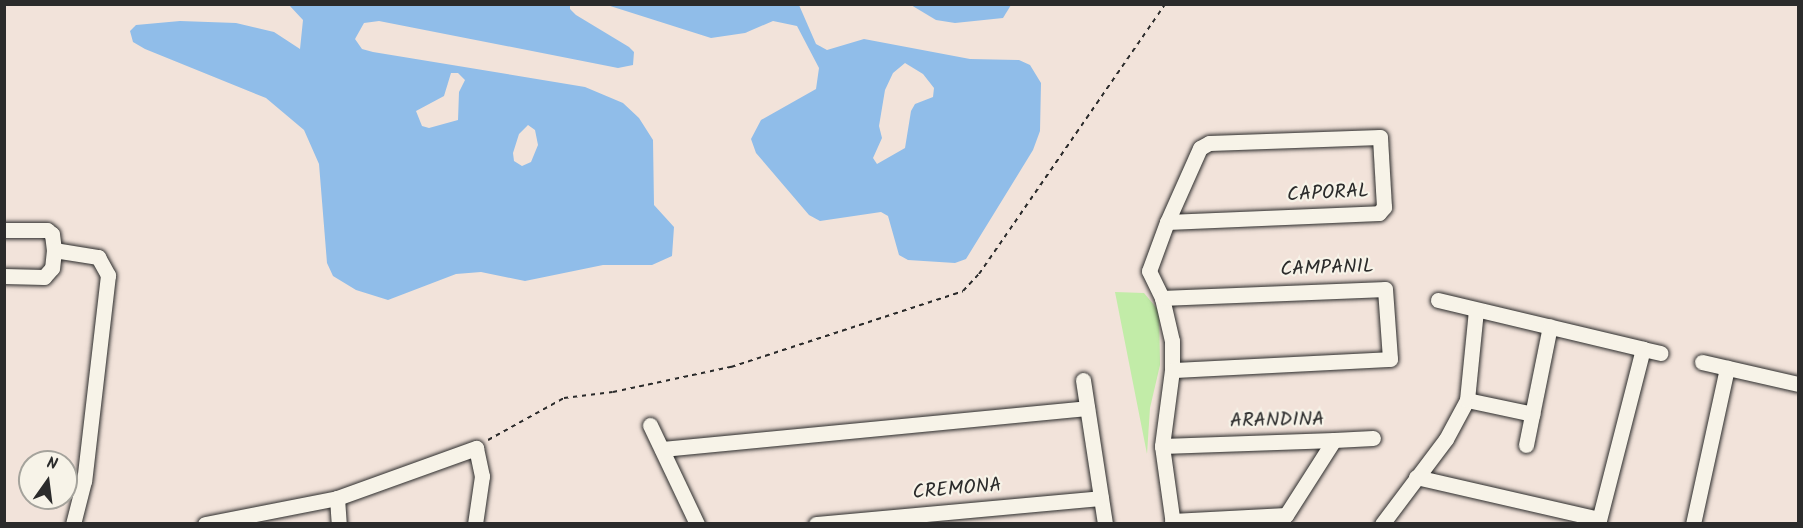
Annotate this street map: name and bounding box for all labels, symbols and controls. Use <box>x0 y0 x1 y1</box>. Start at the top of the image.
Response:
street label: CAPORAL <box>1286 180 1370 208</box>
street label: CAMPANIL <box>1280 255 1374 283</box>
street label: ARANDINA <box>1230 408 1324 434</box>
north arrow <box>18 450 78 510</box>
text: N <box>44 451 60 477</box>
street label: CREMONA <box>912 474 1002 506</box>

